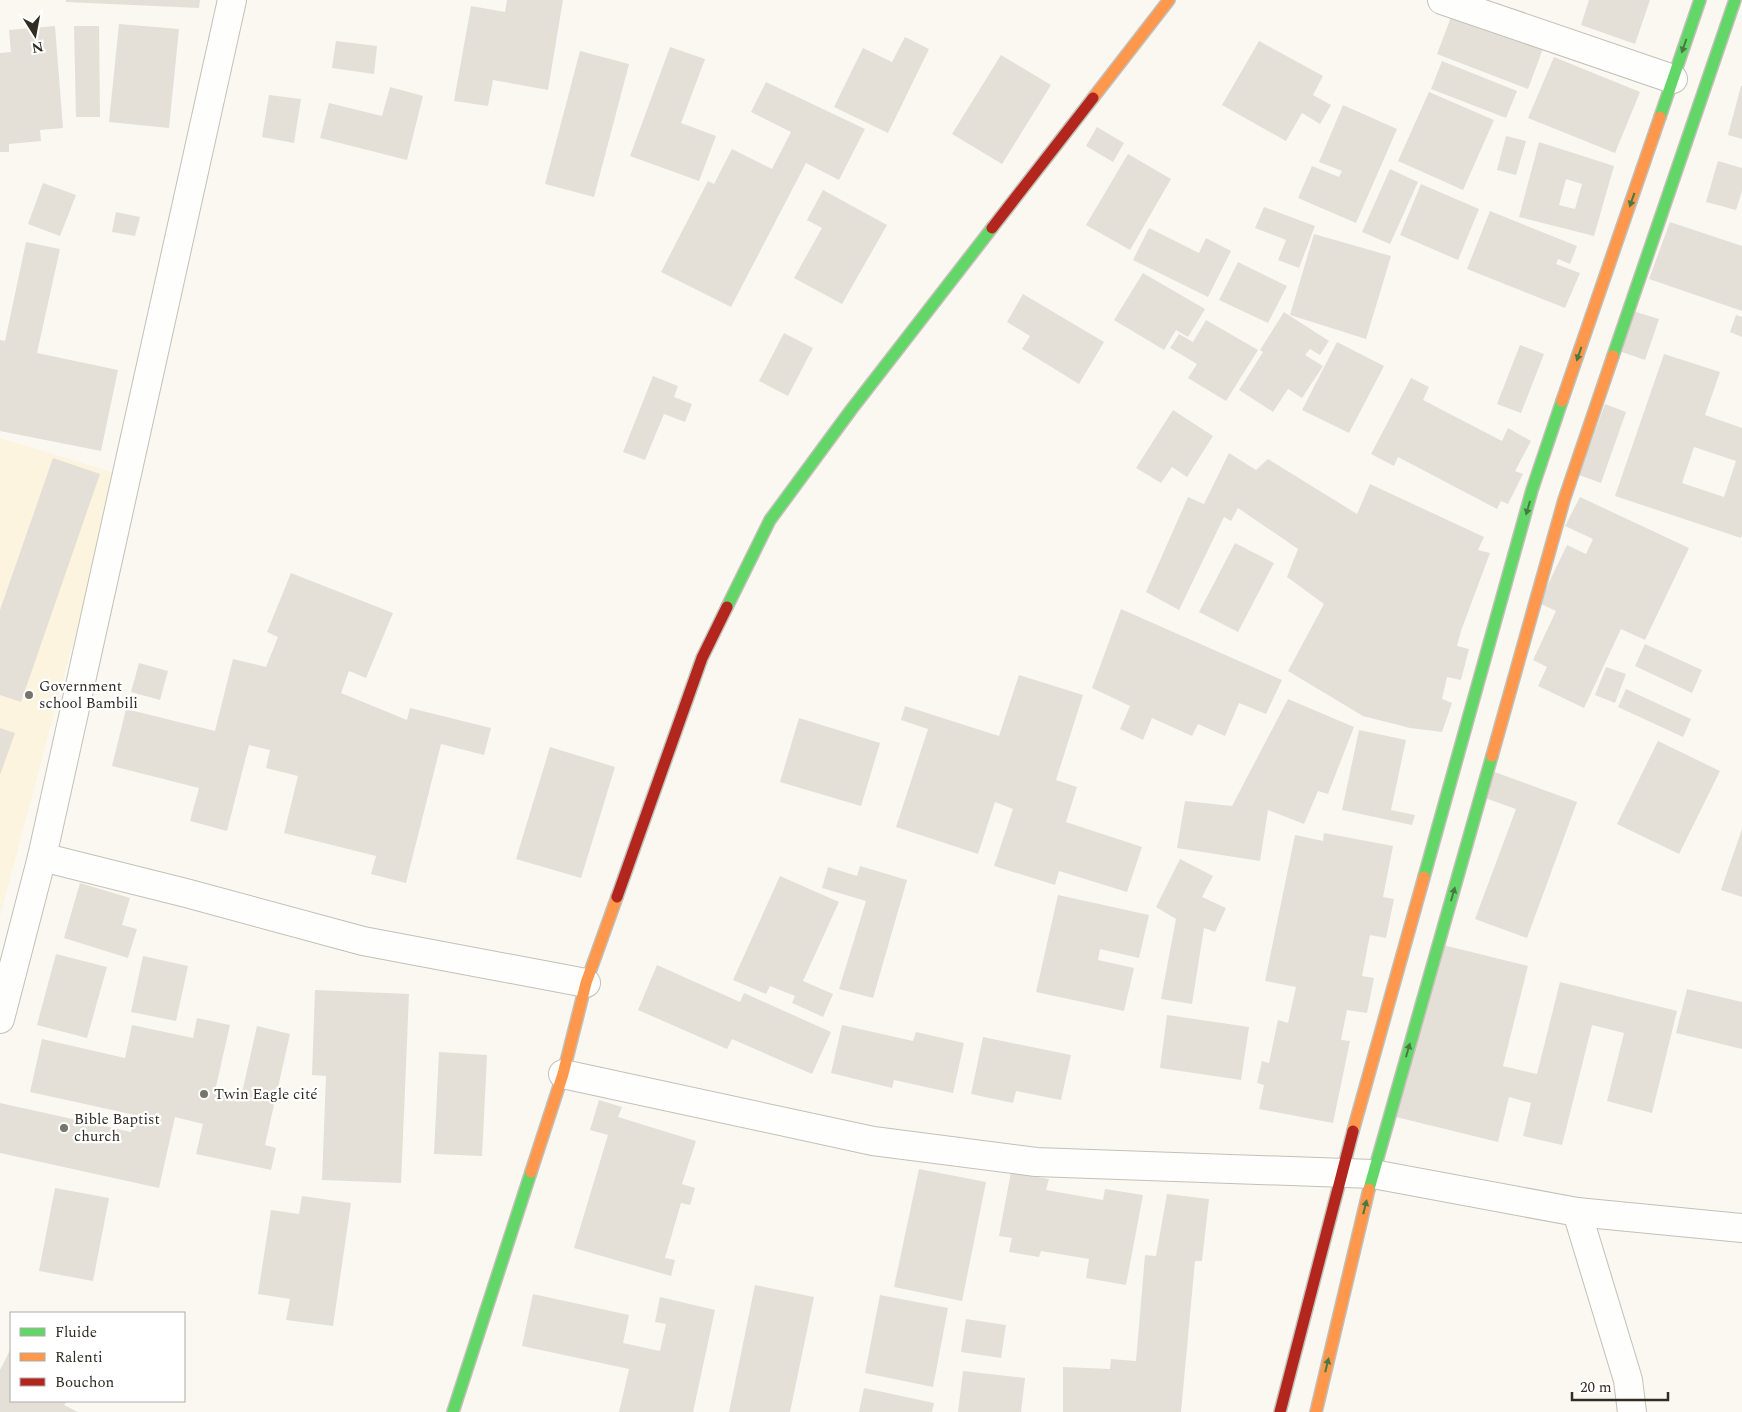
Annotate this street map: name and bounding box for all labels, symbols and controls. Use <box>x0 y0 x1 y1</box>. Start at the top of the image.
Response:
north arrow <box>10 10 60 60</box>
text: N <box>30 36 45 59</box>
one-way arrow <box>1680 39 1688 54</box>
one-way arrow <box>1627 193 1635 208</box>
one-way arrow <box>1575 346 1582 361</box>
one-way arrow <box>1523 500 1531 515</box>
place label: Government school Bambili <box>39 675 138 715</box>
marker: Government school Bambili <box>23 689 35 701</box>
one-way arrow <box>1449 886 1457 901</box>
one-way arrow <box>1405 1042 1413 1057</box>
place label: Twin Eagle cité <box>214 1083 318 1106</box>
marker: Twin Eagle cité <box>198 1088 210 1100</box>
place label: Bible Baptist church <box>74 1108 160 1148</box>
marker: Bible Baptist church <box>58 1122 70 1134</box>
one-way arrow <box>1362 1199 1370 1214</box>
legend <box>10 1312 185 1402</box>
text: Fluide <box>55 1321 97 1344</box>
text: Ralenti <box>55 1346 103 1369</box>
one-way arrow <box>1323 1357 1331 1372</box>
scale bar <box>1572 1370 1668 1402</box>
text: Bouchon <box>55 1371 115 1394</box>
text: 20 m <box>1580 1376 1612 1399</box>

